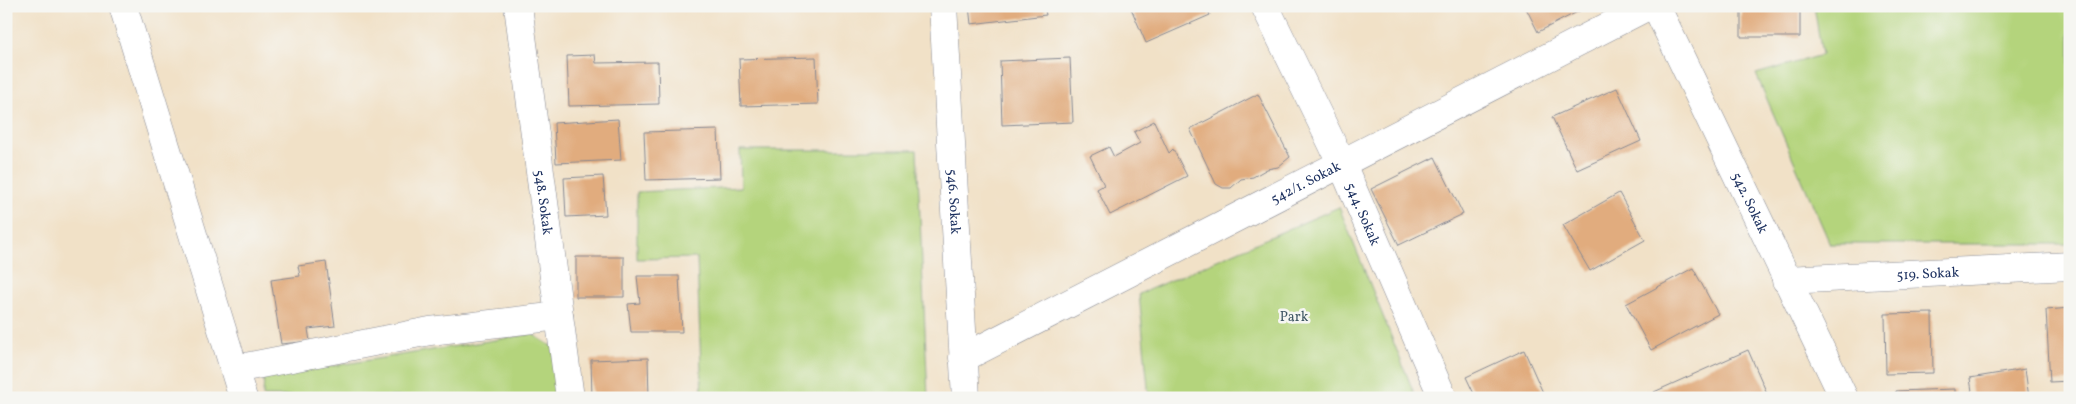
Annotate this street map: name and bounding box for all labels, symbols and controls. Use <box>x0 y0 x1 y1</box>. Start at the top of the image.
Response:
street label: 542/1. Sokak <box>1268 157 1345 209</box>
street label: 548. Sokak <box>529 169 556 236</box>
street label: 546. Sokak <box>942 169 964 235</box>
street label: 542. Sokak <box>1726 169 1772 237</box>
street label: 544. Sokak <box>1340 180 1384 249</box>
street label: 519. Sokak <box>1896 263 1960 286</box>
park label: Park <box>1280 308 1309 327</box>

